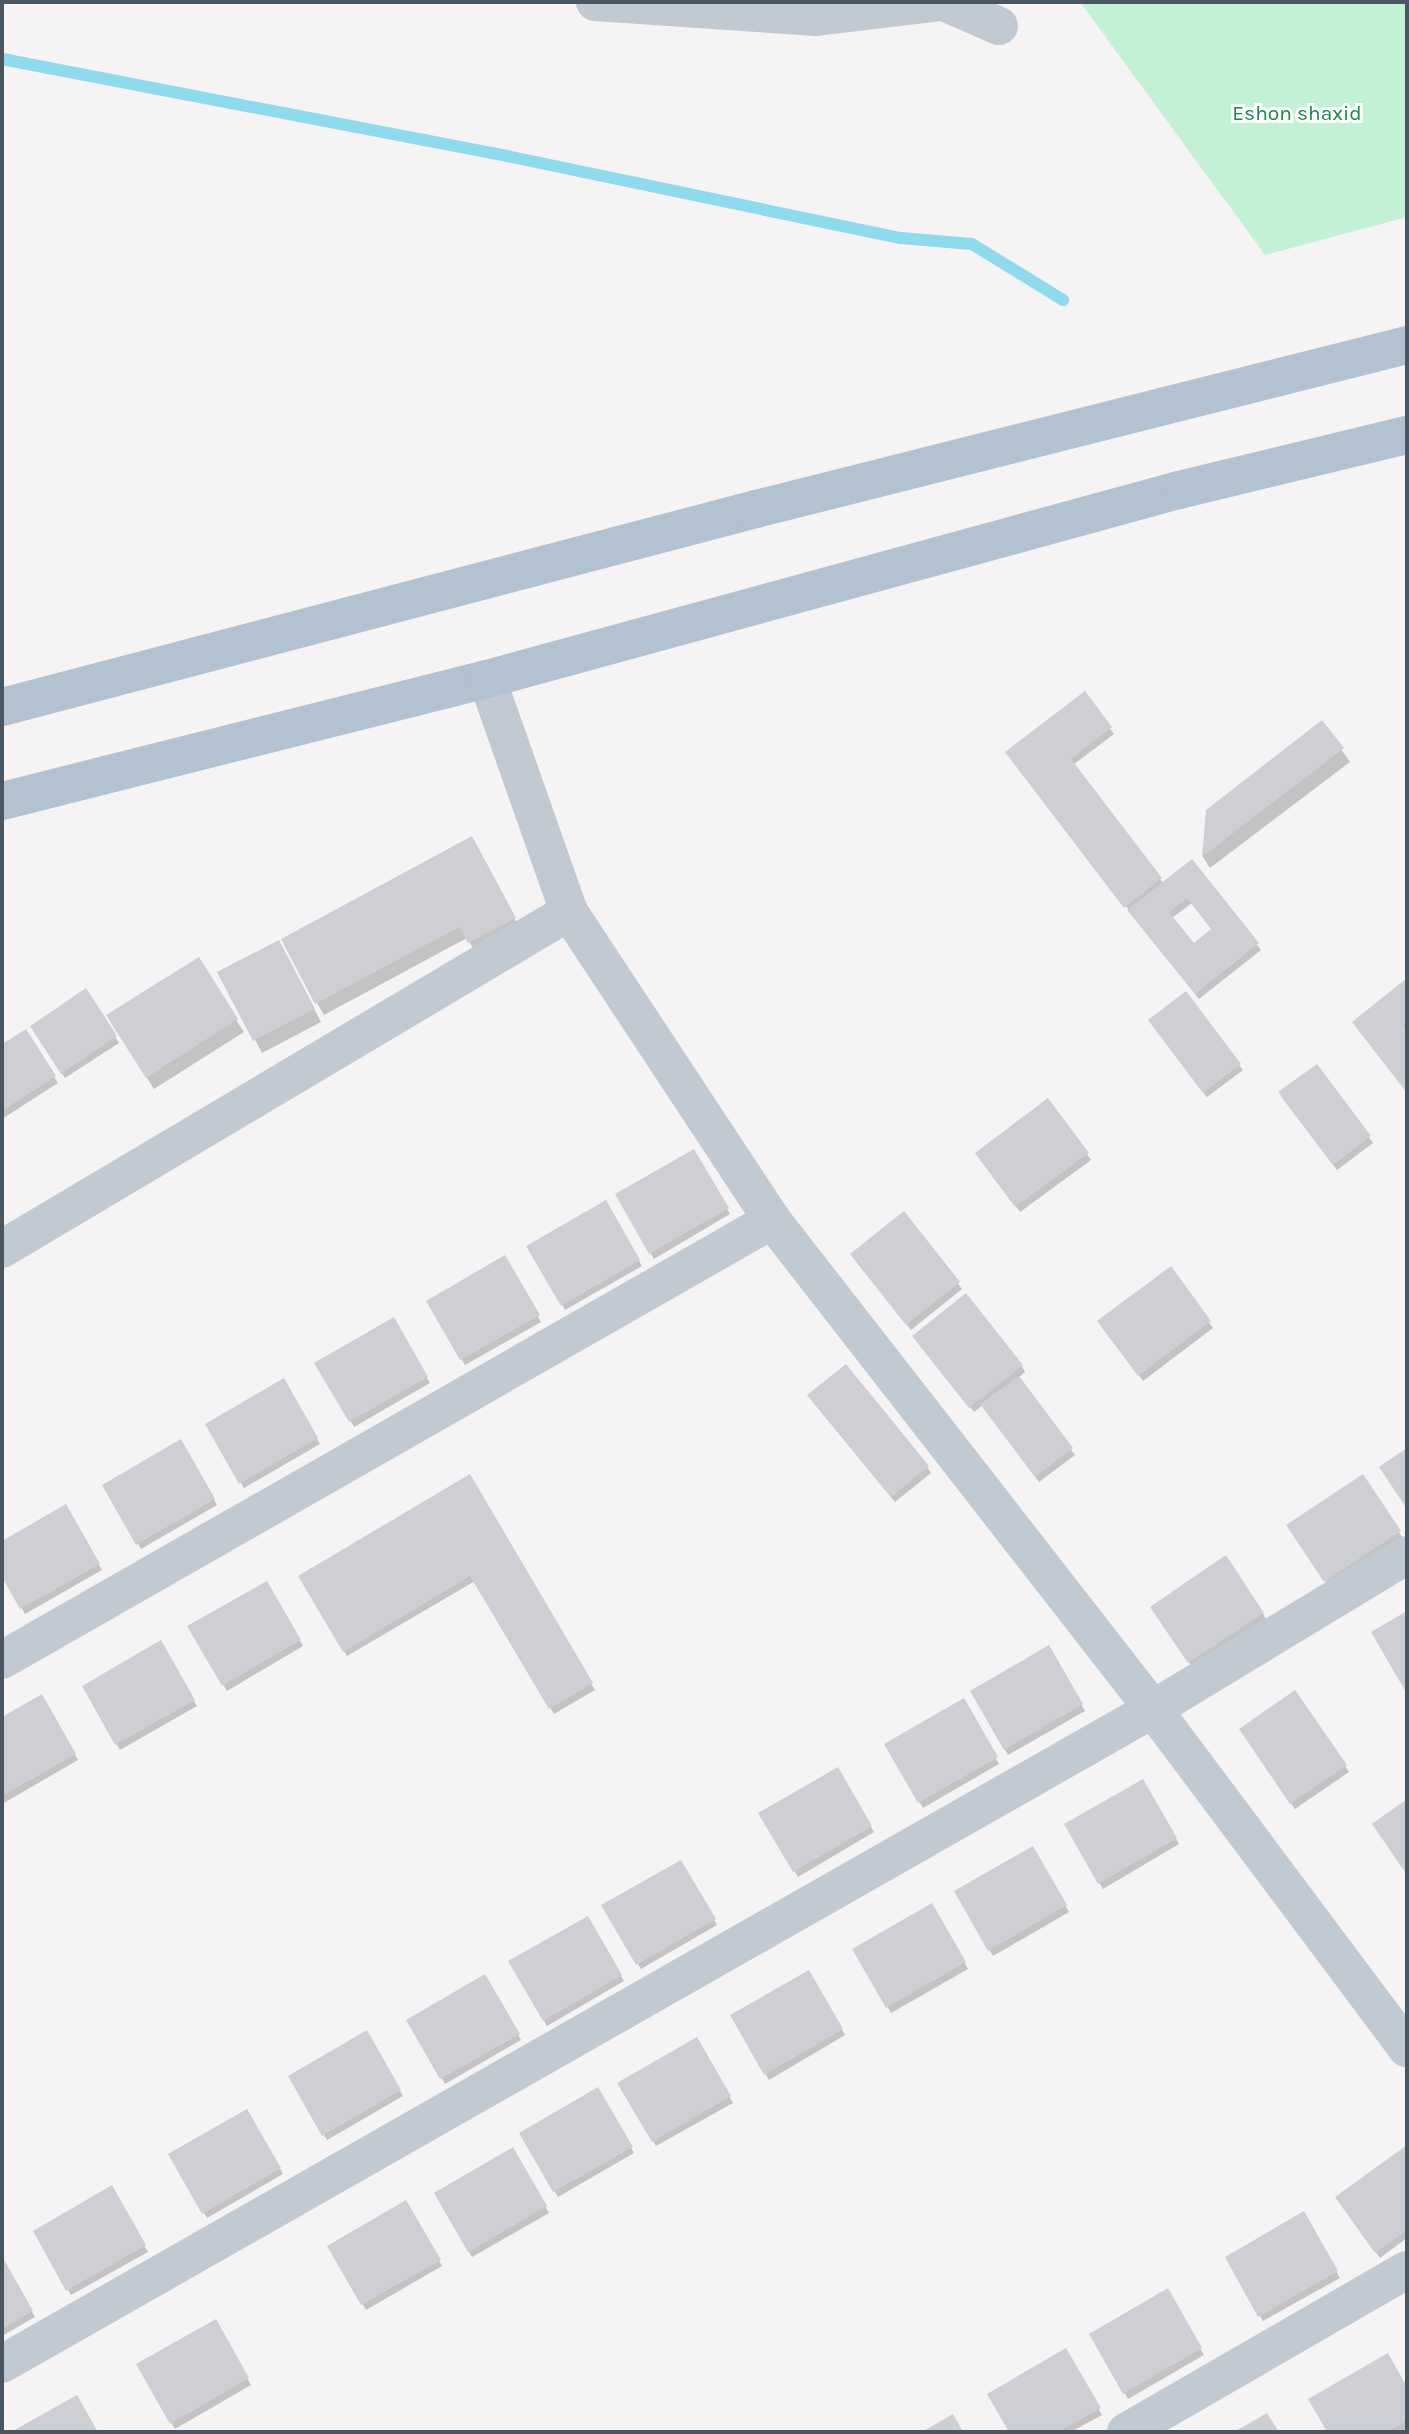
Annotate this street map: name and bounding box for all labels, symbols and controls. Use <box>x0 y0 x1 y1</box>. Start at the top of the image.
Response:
park label: Eshon shaxid <box>1232 100 1362 126</box>

